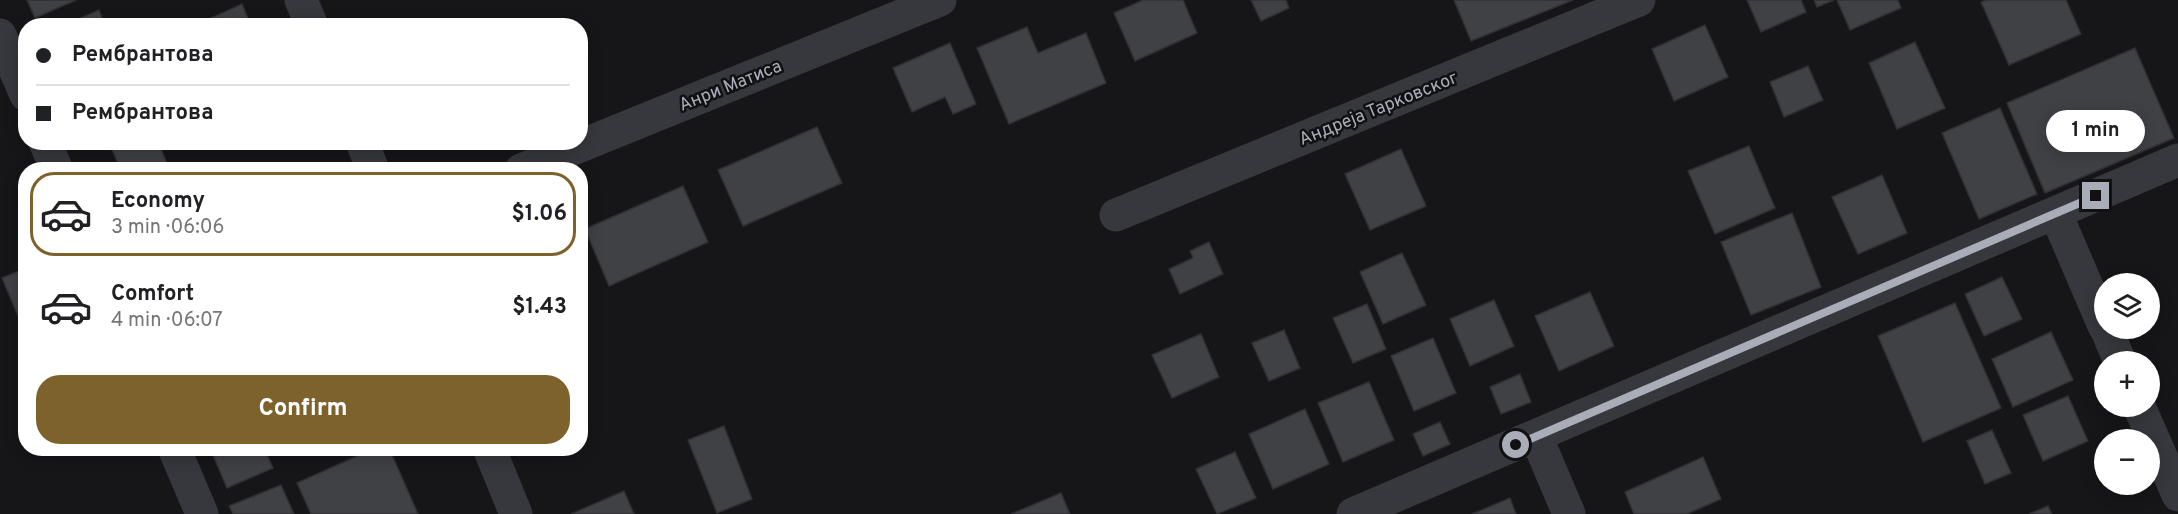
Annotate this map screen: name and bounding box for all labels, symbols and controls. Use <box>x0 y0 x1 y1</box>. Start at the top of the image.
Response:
text: Рембрантова <box>72 42 213 69</box>
street label: Анри Матиса <box>676 55 785 117</box>
street label: Андреја Тарковског <box>1296 67 1462 152</box>
text: Рембрантова <box>72 100 213 127</box>
callout: 1 min <box>2046 109 2146 151</box>
text: 1 min <box>2071 118 2120 144</box>
route end <box>2082 182 2109 209</box>
icon: car <box>39 187 93 241</box>
text: Economy <box>111 188 205 215</box>
text: $1.06 <box>511 201 567 228</box>
text: 3 min · 06:06 <box>111 215 224 241</box>
map controls <box>2094 273 2160 495</box>
button: layers <box>2094 273 2160 339</box>
icon: car <box>39 280 93 334</box>
text: Comfort <box>111 281 194 308</box>
text: $1.43 <box>512 294 567 321</box>
text: 4 min · 06:07 <box>111 308 223 334</box>
button: + <box>2094 351 2160 417</box>
button: Confirm <box>36 375 570 444</box>
button: − <box>2094 429 2160 495</box>
route start <box>1502 431 1529 458</box>

